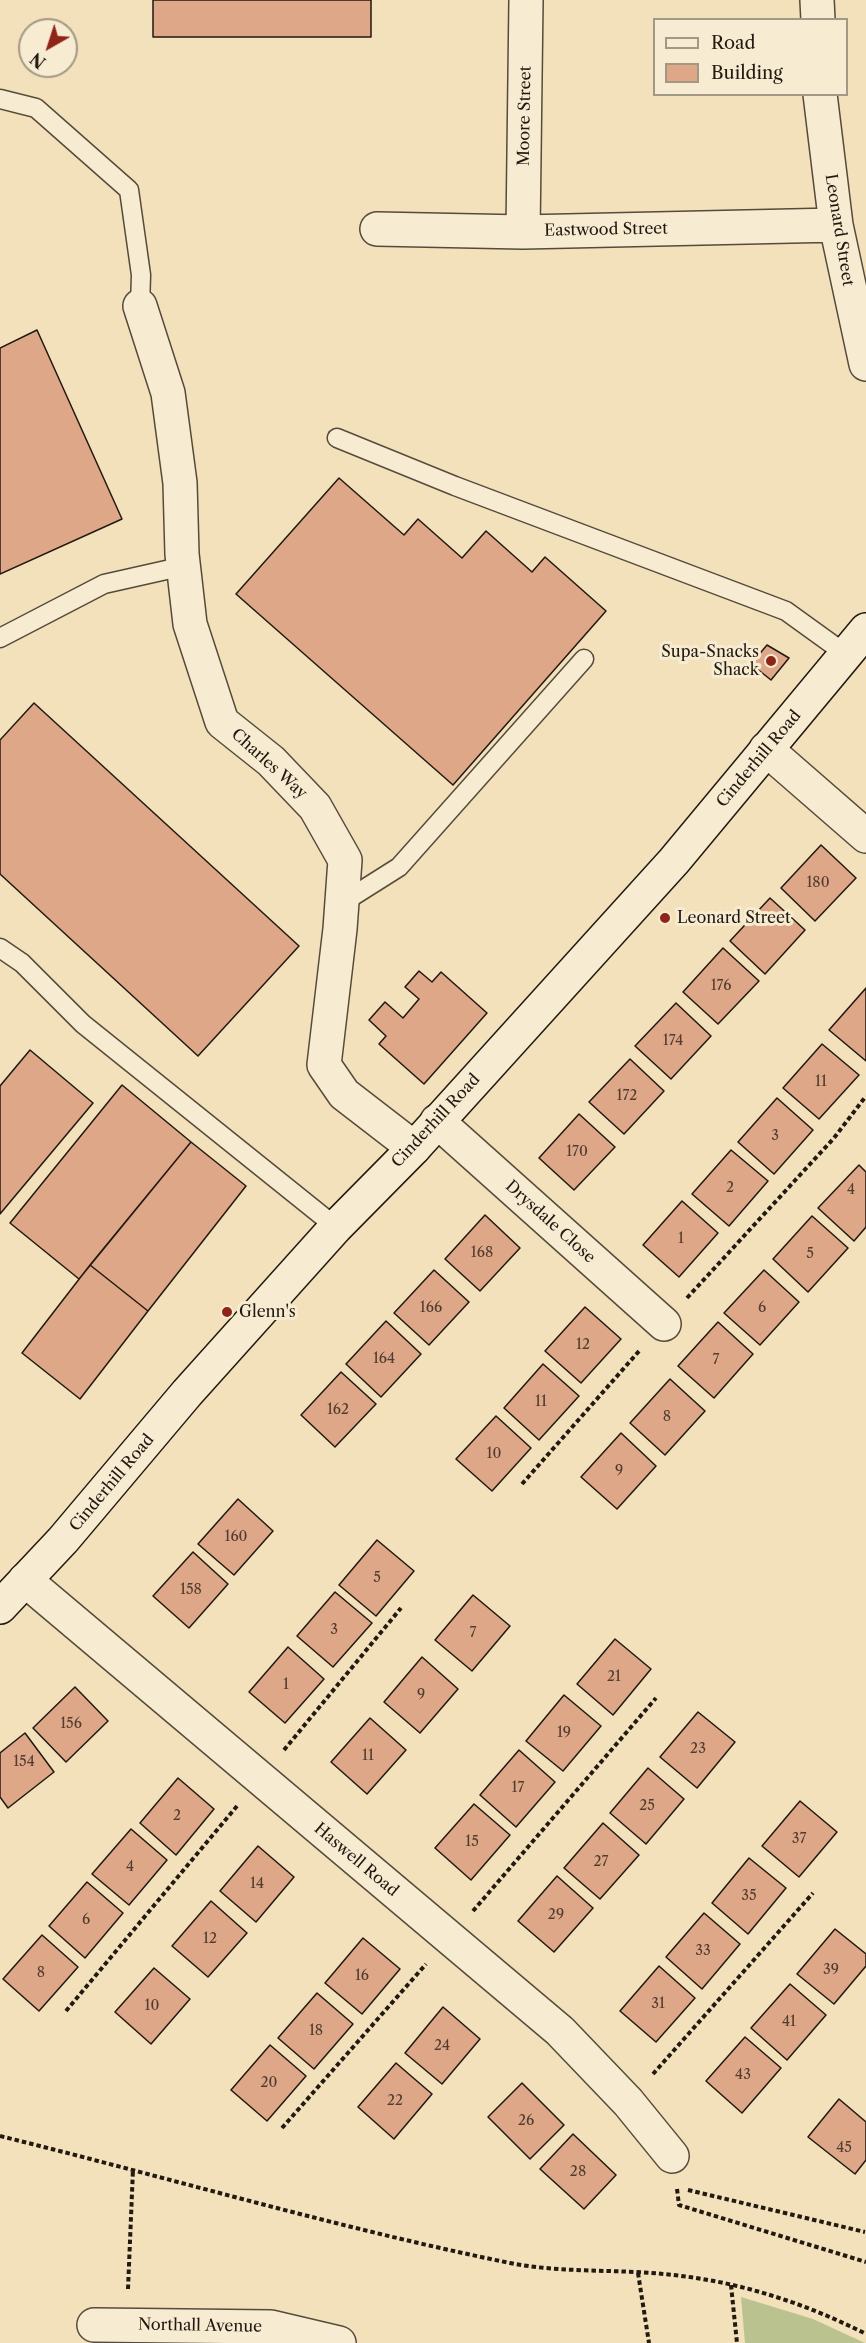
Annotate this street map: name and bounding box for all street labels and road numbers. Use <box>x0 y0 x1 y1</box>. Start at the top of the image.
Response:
street label: Moore Street <box>515 66 535 166</box>
street label: Leonard Street <box>821 172 857 288</box>
street label: Eastwood Street <box>544 219 668 241</box>
street label: Cinderhill Road <box>713 707 805 811</box>
street label: Charles Way <box>227 725 311 803</box>
street label: Cinderhill Road <box>388 1070 484 1172</box>
street label: Drysdale Close <box>501 1177 599 1267</box>
street label: Cinderhill Road <box>66 1431 158 1535</box>
street label: Haswell Road <box>310 1819 402 1901</box>
street label: Northall Avenue <box>138 2315 262 2337</box>

